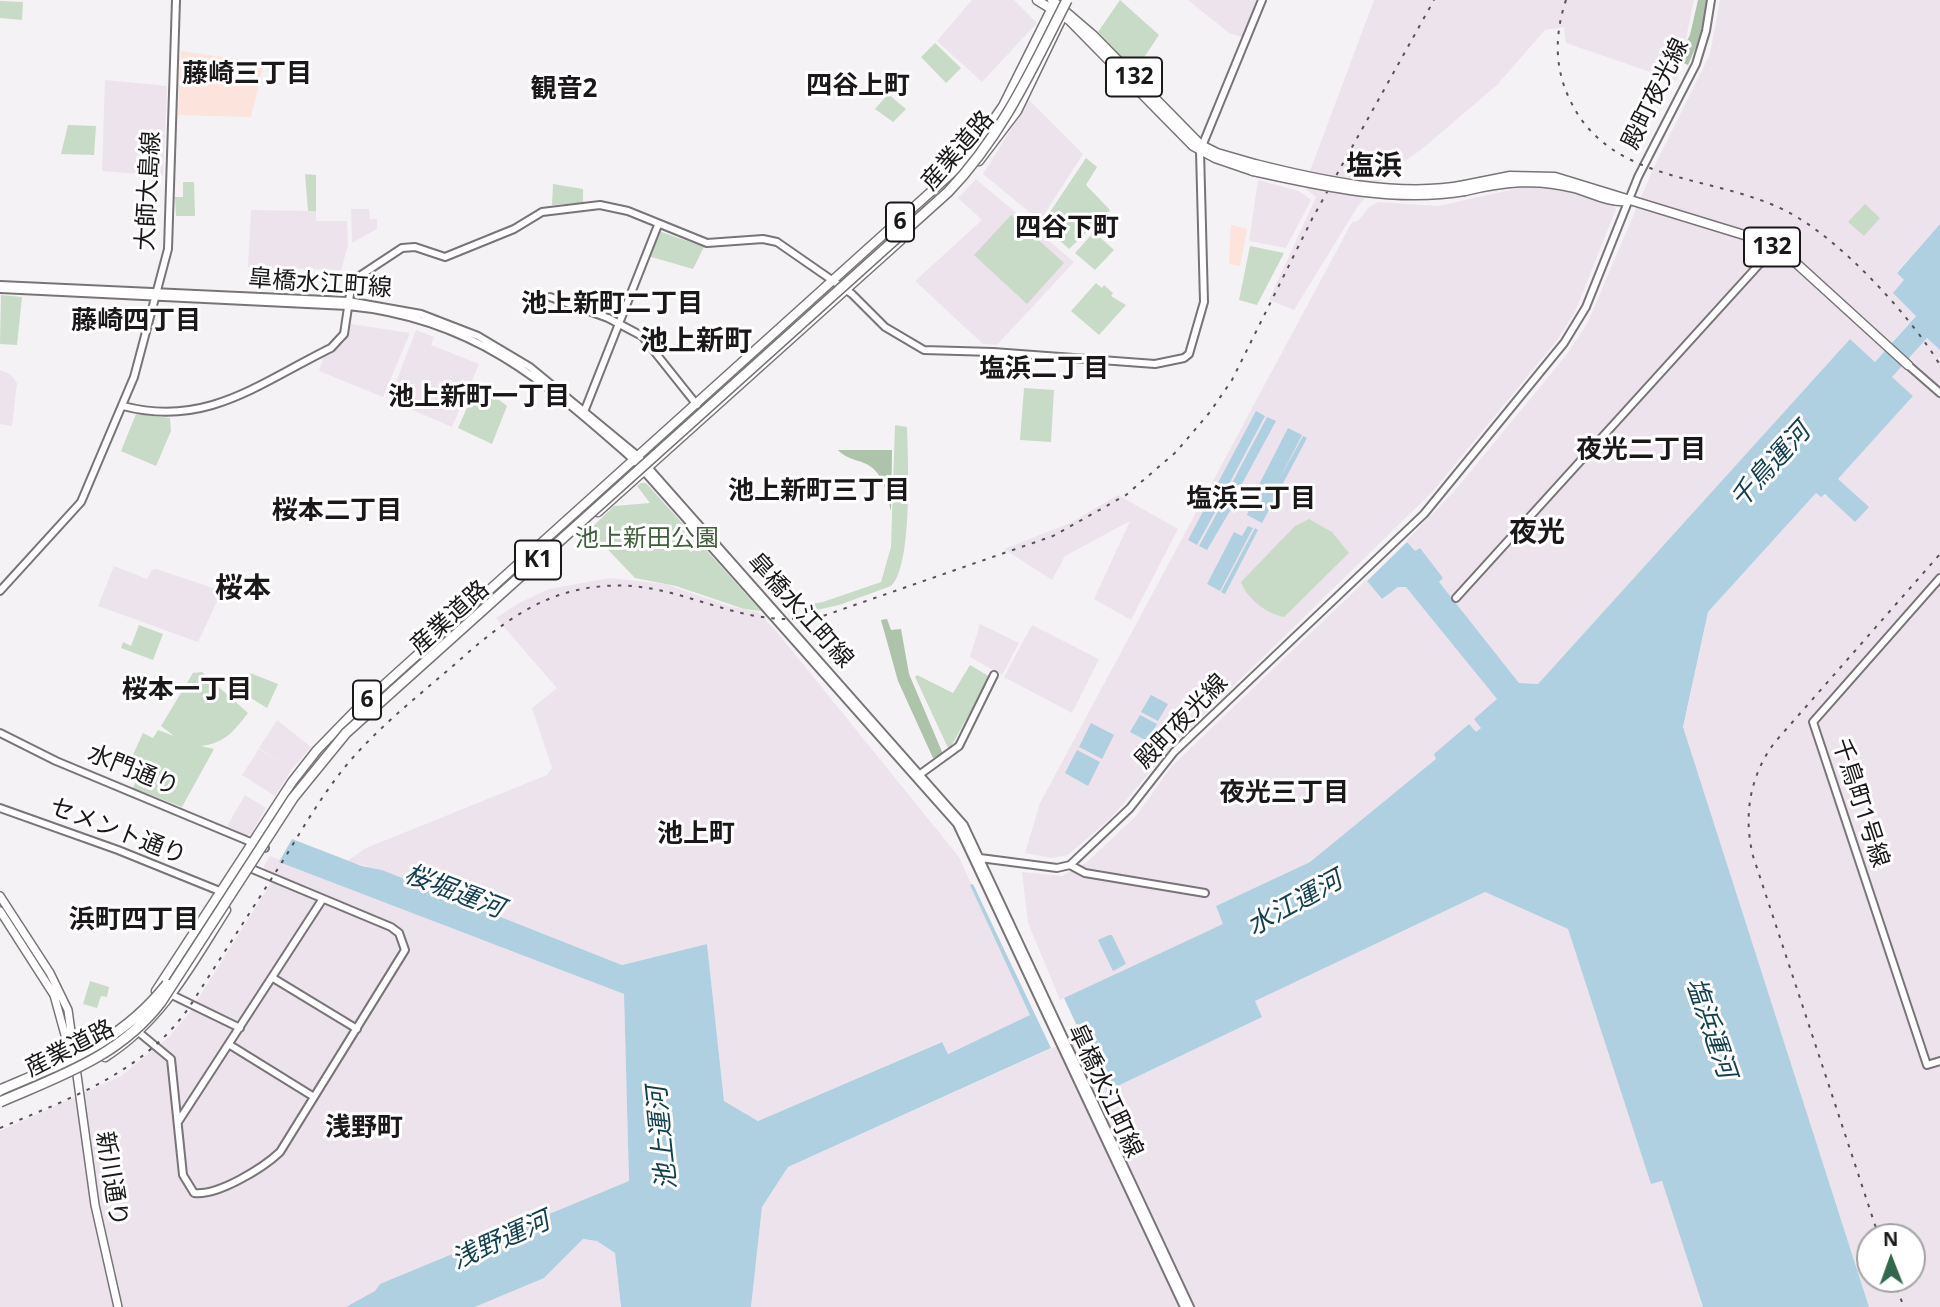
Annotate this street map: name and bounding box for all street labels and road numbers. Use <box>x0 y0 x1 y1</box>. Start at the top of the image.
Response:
street label: 殿町夜光線 <box>1617 34 1695 154</box>
road number: 132 <box>1106 58 1162 96</box>
street label: 産業道路 <box>916 105 1000 197</box>
street label: 大師大島線 <box>131 130 167 252</box>
road number: 6 <box>886 202 914 242</box>
road number: 132 <box>1744 228 1800 266</box>
street label: 皐橋水江町線 <box>247 265 393 303</box>
road number: K1 <box>515 540 561 580</box>
street label: 皐橋水江町線 <box>741 548 859 674</box>
street label: 産業道路 <box>405 575 495 661</box>
street label: 殿町夜光線 <box>1130 669 1234 775</box>
road number: 6 <box>353 680 381 720</box>
street label: 千鳥町1号線 <box>1826 735 1894 871</box>
street label: 水門通り <box>83 740 183 802</box>
street label: セメント通り <box>46 793 190 871</box>
street label: 産業道路 <box>21 1014 119 1084</box>
street label: 皐橋水江町線 <box>1062 1020 1148 1162</box>
street label: 新川通り <box>89 1129 133 1229</box>

